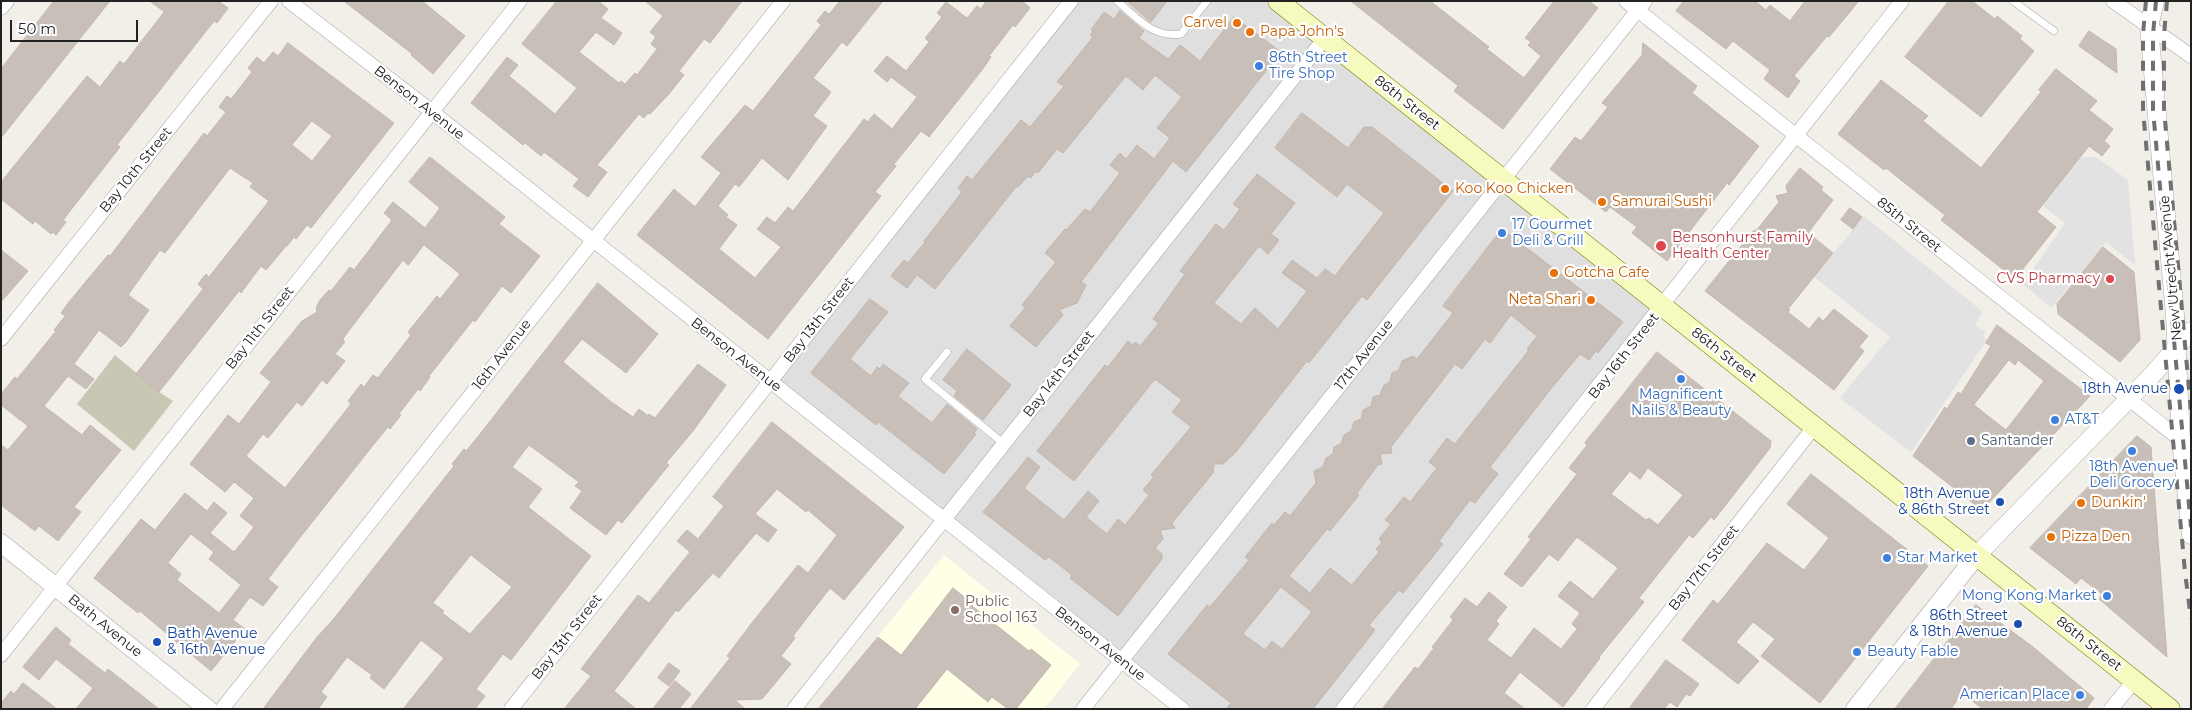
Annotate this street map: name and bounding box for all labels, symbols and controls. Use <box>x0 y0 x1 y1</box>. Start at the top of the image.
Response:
scale bar <box>12 10 140 42</box>
place label: Carvel <box>1183 15 1227 31</box>
marker: Carvel <box>1231 17 1243 29</box>
text: 50 m <box>18 19 56 38</box>
place label: Papa John's <box>1260 24 1344 40</box>
marker: Papa John's <box>1244 26 1256 38</box>
place label: 86th Street Tire Shop <box>1269 50 1348 82</box>
marker: 86th Street Tire Shop <box>1253 60 1265 72</box>
street label: Benson Avenue <box>370 63 468 143</box>
street label: 86th Street <box>1371 72 1443 134</box>
street label: Bay 10th Street <box>96 124 176 216</box>
place label: Koo Koo Chicken <box>1455 181 1574 197</box>
marker: Koo Koo Chicken <box>1439 183 1451 195</box>
place label: Samurai Sushi <box>1612 194 1712 210</box>
street label: 85th Street <box>1873 194 1945 256</box>
street label: New Utrecht Avenue <box>2156 195 2186 341</box>
marker: Samurai Sushi <box>1596 196 1608 208</box>
place label: 17 Gourmet Deli & Grill <box>1512 217 1592 250</box>
marker: 17 Gourmet Deli & Grill <box>1496 227 1508 239</box>
place label: Bensonhurst Family Health Center <box>1672 230 1813 262</box>
marker: Bensonhurst Family Health Center <box>1654 239 1668 253</box>
place label: Gotcha Cafe <box>1564 265 1649 281</box>
marker: Gotcha Cafe <box>1548 267 1560 279</box>
place label: CVS Pharmacy <box>1997 271 2100 287</box>
marker: CVS Pharmacy <box>2104 273 2116 285</box>
street label: Bay 13th Street <box>780 274 858 366</box>
street label: Bay 11th Street <box>222 283 298 373</box>
place label: Neta Shari <box>1508 292 1581 308</box>
marker: Neta Shari <box>1585 294 1597 306</box>
street label: Bay 16th Street <box>1585 310 1663 402</box>
street label: Benson Avenue <box>687 315 785 395</box>
street label: 16th Avenue <box>469 316 535 394</box>
street label: 17th Avenue <box>1331 316 1397 394</box>
street label: 86th Street <box>1688 324 1760 386</box>
street label: Bay 14th Street <box>1020 327 1098 421</box>
marker: Magnificent Nails & Beauty <box>1675 373 1687 385</box>
place label: 18th Avenue <box>2082 381 2168 397</box>
marker: 18th Avenue <box>2172 382 2186 396</box>
place label: Magnificent Nails & Beauty <box>1631 387 1731 420</box>
place label: AT&T <box>2065 412 2099 428</box>
marker: AT&T <box>2049 414 2061 426</box>
place label: Santander <box>1981 433 2054 449</box>
marker: Santander <box>1965 435 1977 447</box>
marker: 18th Avenue Deli Grocery <box>2126 445 2138 457</box>
place label: 18th Avenue Deli Grocery <box>2089 459 2175 492</box>
place label: 18th Avenue & 86th Street <box>1898 486 1990 518</box>
place label: Dunkin' <box>2091 495 2146 511</box>
marker: 18th Avenue & 86th Street <box>1994 496 2006 508</box>
marker: Dunkin' <box>2075 497 2087 509</box>
street label: Bay 17th Street <box>1665 522 1743 614</box>
place label: Pizza Den <box>2061 529 2131 545</box>
marker: Pizza Den <box>2045 531 2057 543</box>
place label: Star Market <box>1897 550 1978 566</box>
marker: Star Market <box>1881 552 1893 564</box>
place label: Mong Kong Market <box>1962 588 2097 604</box>
marker: Mong Kong Market <box>2101 590 2113 602</box>
street label: Bath Avenue <box>65 591 145 661</box>
street label: Bay 13th Street <box>528 591 606 683</box>
place label: Public School 163 <box>965 594 1037 626</box>
marker: Public School 163 <box>949 604 961 616</box>
street label: Benson Avenue <box>1051 604 1149 684</box>
place label: 86th Street & 18th Avenue <box>1909 608 2008 640</box>
street label: 86th Street <box>2053 613 2125 675</box>
marker: 86th Street & 18th Avenue <box>2012 618 2024 630</box>
place label: Bath Avenue & 16th Avenue <box>167 626 265 658</box>
marker: Bath Avenue & 16th Avenue <box>151 636 163 648</box>
place label: Beauty Fable <box>1867 644 1958 660</box>
marker: Beauty Fable <box>1851 646 1863 658</box>
place label: American Place <box>1960 687 2070 703</box>
marker: American Place <box>2074 689 2086 701</box>

